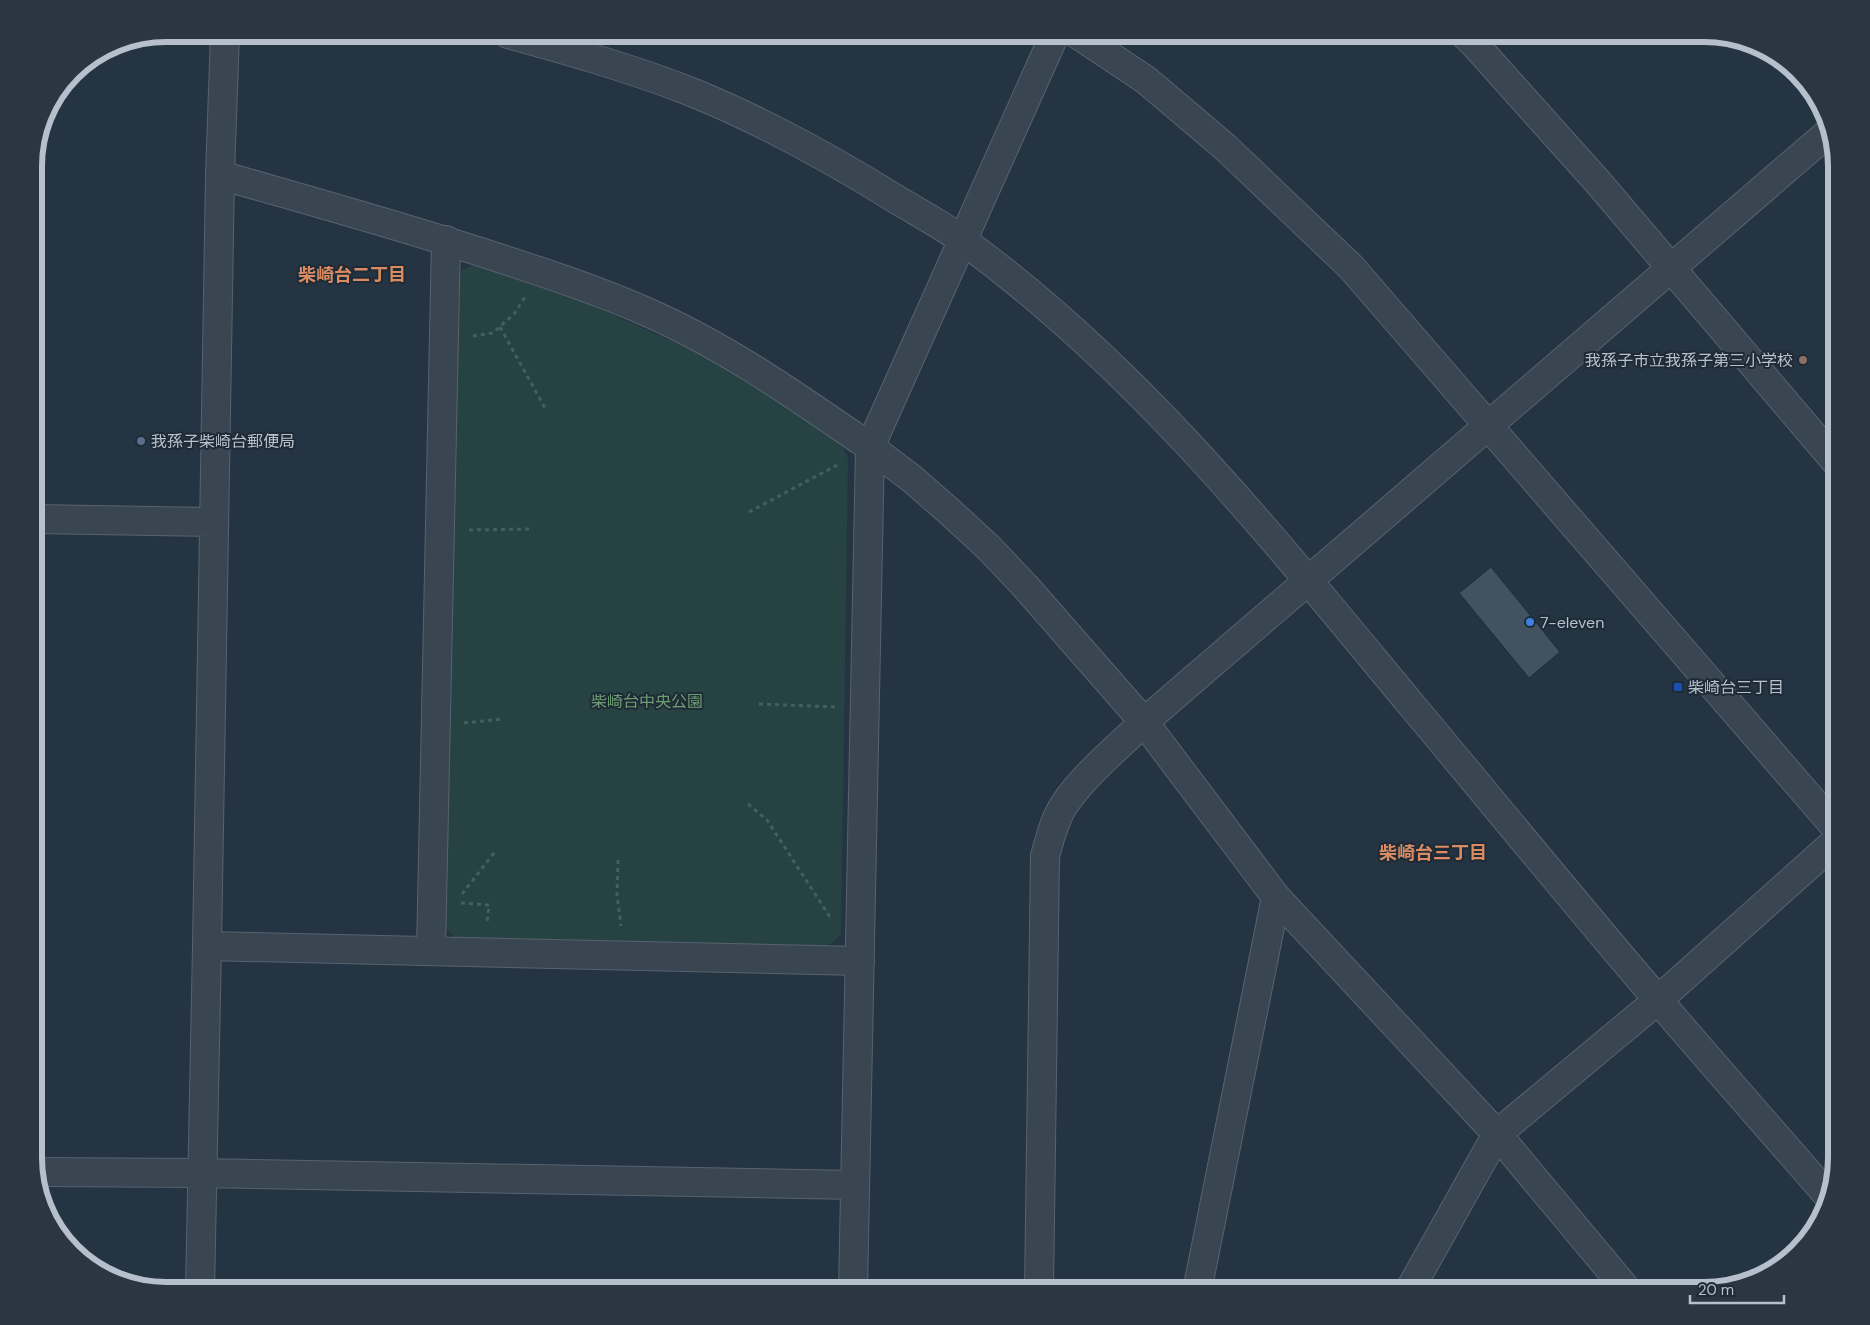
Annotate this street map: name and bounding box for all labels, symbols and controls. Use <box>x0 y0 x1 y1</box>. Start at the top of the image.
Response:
district label: 柴崎台二丁目 <box>298 263 406 287</box>
place label: 我孫子市立我孫子第三小学校 <box>1585 350 1793 371</box>
marker: 我孫子市立我孫子第三小学校 <box>1797 354 1809 366</box>
place label: 我孫子柴崎台郵便局 <box>151 431 295 452</box>
marker: 我孫子柴崎台郵便局 <box>135 435 147 447</box>
place label: 7-eleven <box>1540 612 1604 633</box>
marker: 7-eleven <box>1524 616 1536 628</box>
place label: 柴崎台三丁目 <box>1688 677 1784 698</box>
marker: 柴崎台三丁目 <box>1672 681 1684 693</box>
park label: 柴崎台中央公園 <box>591 691 703 712</box>
district label: 柴崎台三丁目 <box>1379 841 1487 865</box>
scale bar <box>1690 1272 1784 1304</box>
text: 20 m <box>1698 1280 1734 1300</box>

